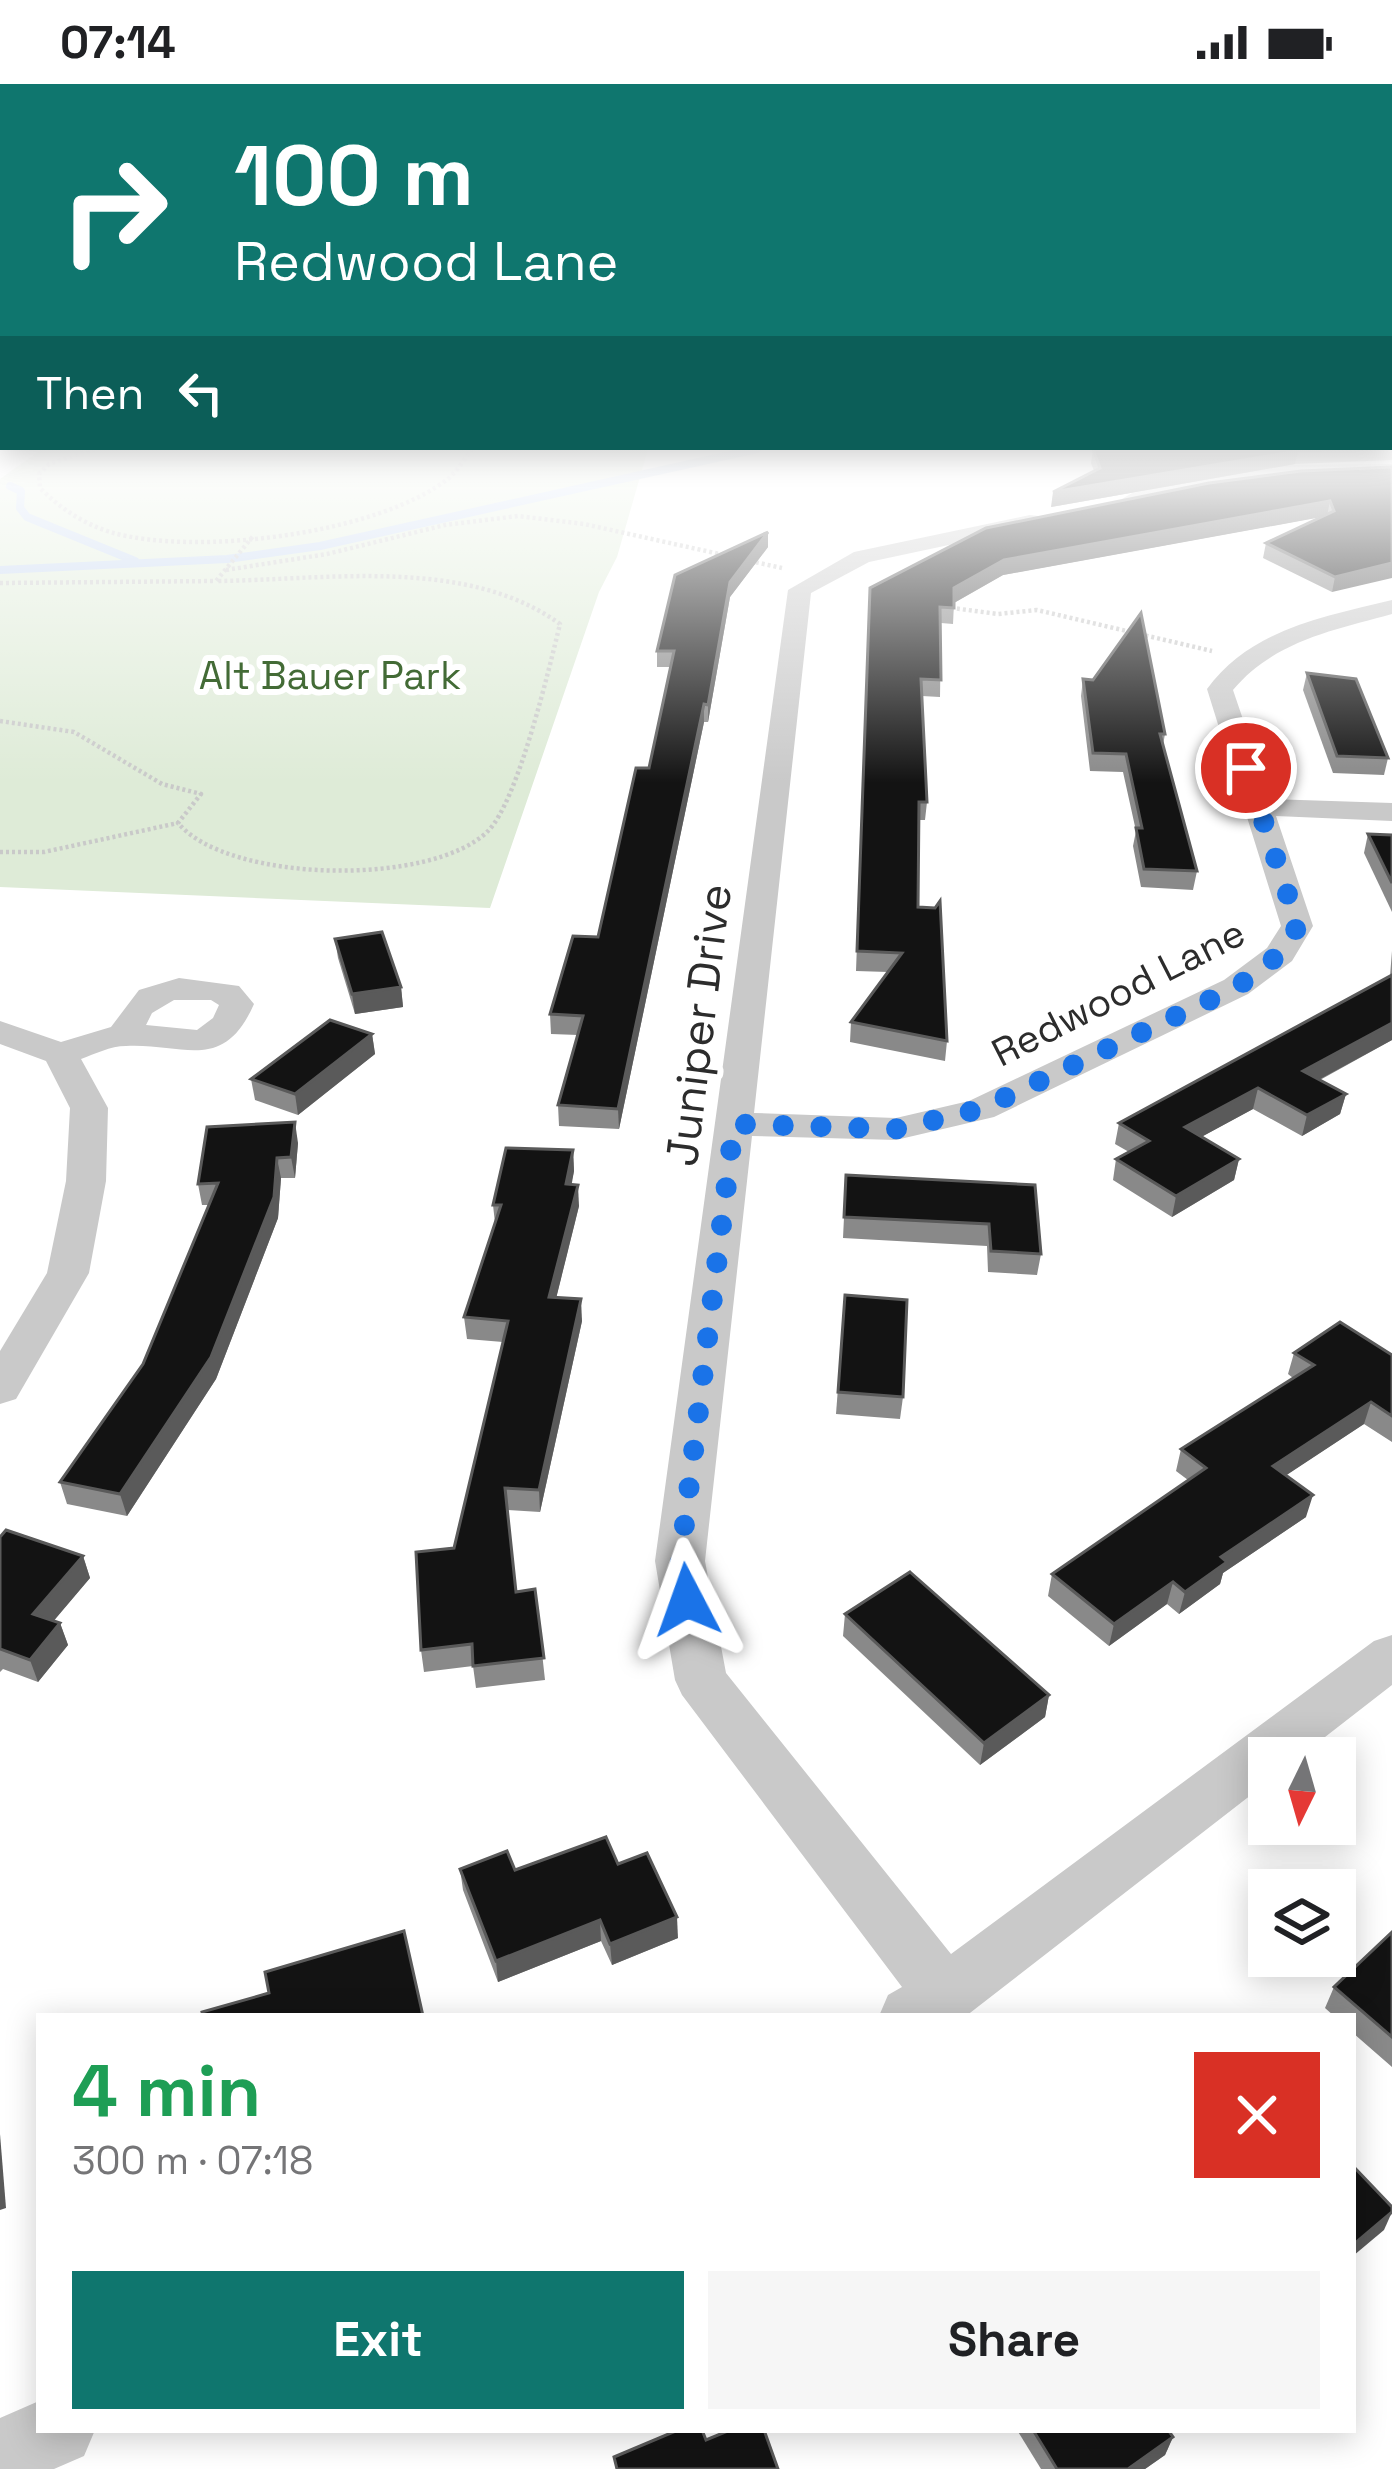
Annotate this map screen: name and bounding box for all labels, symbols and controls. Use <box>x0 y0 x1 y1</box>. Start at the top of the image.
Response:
text: 07:14 <box>60 14 176 71</box>
text: 100 m <box>234 122 474 230</box>
icon: right <box>36 132 192 288</box>
text: Redwood Lane <box>234 227 619 296</box>
icon: left <box>168 360 234 426</box>
text: Then <box>36 365 144 422</box>
park label: Alt Bauer Park <box>199 651 461 700</box>
pin <box>1195 717 1297 819</box>
icon: arrive <box>1213 735 1279 801</box>
street label: Juniper Drive <box>653 881 744 1169</box>
street label: Redwood Lane <box>983 908 1253 1077</box>
position arrow <box>624 1537 750 1663</box>
north arrow <box>1248 1737 1356 1845</box>
map controls <box>1248 1737 1356 1977</box>
button: layers <box>1248 1869 1356 1977</box>
text: 4 min <box>72 2045 261 2137</box>
button: close <box>1194 2052 1320 2178</box>
text: 300 m · 07:18 <box>72 2136 313 2185</box>
button: Exit <box>72 2271 684 2409</box>
button: Share <box>708 2271 1320 2409</box>

